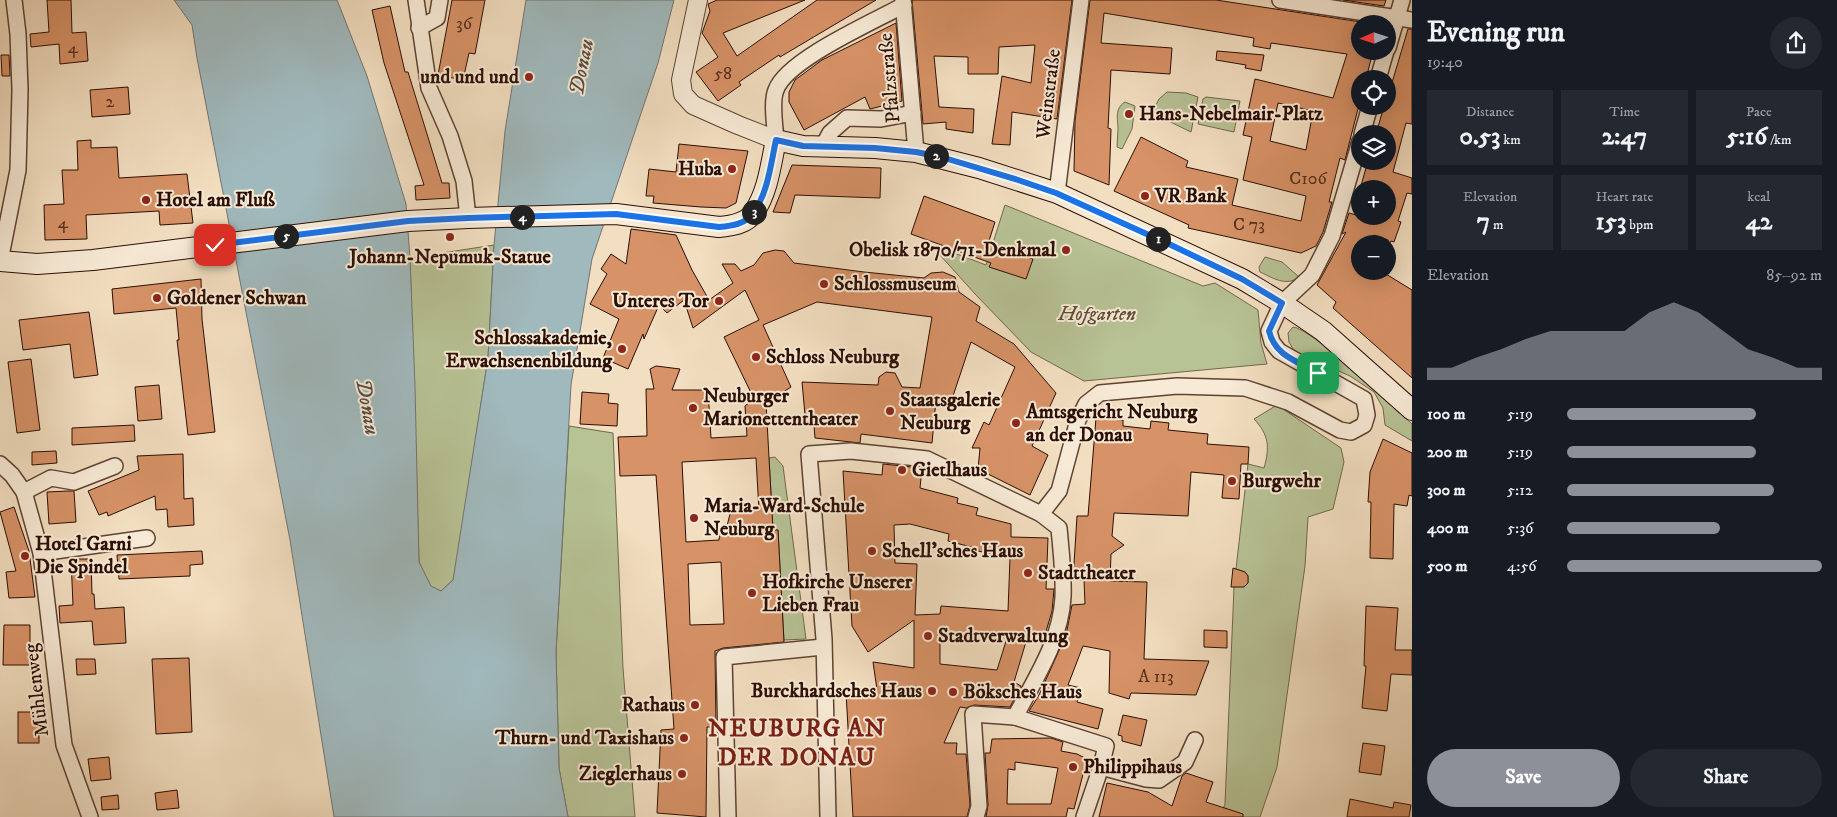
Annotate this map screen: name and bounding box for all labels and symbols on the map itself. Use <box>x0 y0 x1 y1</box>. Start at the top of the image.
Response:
house number: 36 <box>456 13 473 35</box>
north arrow <box>1351 15 1396 60</box>
street label: Pfalzstraße <box>874 32 906 124</box>
water label: Donau <box>564 36 600 97</box>
house number: 4 <box>68 37 79 59</box>
street label: Weinstraße <box>1031 47 1067 142</box>
house number: 58 <box>714 63 732 85</box>
place label: und und und <box>420 65 520 90</box>
marker: und und und <box>523 71 535 83</box>
house number: 2 <box>106 91 115 113</box>
place label: Hans-Nebelmair-Platz <box>1139 102 1323 127</box>
marker: Hans-Nebelmair-Platz <box>1123 108 1135 120</box>
pin: 2 <box>924 144 948 168</box>
place label: Huba <box>678 157 722 182</box>
marker: Huba <box>726 163 738 175</box>
house number: C106 <box>1289 168 1327 190</box>
place label: VR Bank <box>1154 184 1228 209</box>
place label: Hotel am Fluß <box>156 188 276 213</box>
marker: VR Bank <box>1139 190 1151 202</box>
marker: Hotel am Fluß <box>140 194 152 206</box>
pin: 3 <box>742 200 766 224</box>
pin: 4 <box>510 204 534 230</box>
house number: 4 <box>58 212 69 234</box>
house number: C 73 <box>1233 214 1265 236</box>
pin <box>194 224 236 266</box>
pin: 5 <box>274 224 298 248</box>
pin: 1 <box>1146 226 1170 252</box>
marker: Johann-Nepumuk-Statue <box>444 231 456 243</box>
place label: Obelisk 1870/71-Denkmal <box>849 238 1057 263</box>
marker: Obelisk 1870/71-Denkmal <box>1060 244 1072 256</box>
place label: Johann-Nepumuk-Statue <box>347 245 552 270</box>
place label: Schlossmuseum <box>834 272 957 297</box>
marker: Schlossmuseum <box>818 278 830 290</box>
place label: Goldener Schwan <box>167 286 307 311</box>
place label: Unteres Tor <box>612 289 710 314</box>
marker: Goldener Schwan <box>151 292 163 304</box>
marker: Unteres Tor <box>713 295 725 307</box>
park label: Hofgarten <box>1057 302 1136 327</box>
place label: Schlossakademie, Erwachsenenbildung <box>445 326 613 374</box>
marker: Schlossakademie, Erwachsenenbildung <box>616 343 628 355</box>
place label: Schloss Neuburg <box>766 345 900 370</box>
marker: Schloss Neuburg <box>750 351 762 363</box>
pin <box>1297 352 1339 394</box>
water label: Donau <box>349 377 385 437</box>
place label: Neuburger Marionettentheater <box>703 384 858 432</box>
place label: Staatsgalerie Neuburg <box>900 388 1001 436</box>
place label: Amtsgericht Neuburg an der Donau <box>1025 400 1198 448</box>
marker: Neuburger Marionettentheater <box>687 402 699 414</box>
marker: Staatsgalerie Neuburg <box>884 405 896 417</box>
marker: Amtsgericht Neuburg an der Donau <box>1010 417 1022 429</box>
place label: Gietlhaus <box>912 458 987 483</box>
marker: Gietlhaus <box>896 464 908 476</box>
place label: Burgwehr <box>1242 469 1321 494</box>
marker: Burgwehr <box>1226 475 1238 487</box>
place label: Maria-Ward-Schule Neuburg <box>704 494 865 542</box>
marker: Maria-Ward-Schule Neuburg <box>688 512 700 524</box>
place label: Hotel Garni Die Spindel <box>35 532 132 580</box>
place label: Schell'sches Haus <box>882 539 1024 564</box>
marker: Schell'sches Haus <box>866 545 878 557</box>
marker: Hotel Garni Die Spindel <box>19 550 31 562</box>
place label: Stadttheater <box>1038 561 1136 586</box>
marker: Stadttheater <box>1022 567 1034 579</box>
place label: Hofkirche Unserer Lieben Frau <box>762 570 913 618</box>
marker: Hofkirche Unserer Lieben Frau <box>746 587 758 599</box>
place label: Stadtverwaltung <box>938 624 1069 649</box>
marker: Stadtverwaltung <box>922 630 934 642</box>
street label: Mühlenweg <box>19 642 55 738</box>
house number: A 113 <box>1138 666 1174 688</box>
place label: Burckhardsches Haus <box>751 679 922 704</box>
place label: Böksches Haus <box>963 680 1082 705</box>
marker: Burckhardsches Haus <box>926 685 938 697</box>
marker: Böksches Haus <box>947 686 959 698</box>
place label: Rathaus <box>621 693 685 718</box>
marker: Rathaus <box>689 699 701 711</box>
district label: NEUBURG AN DER DONAU <box>708 713 886 773</box>
place label: Thurn- und Taxishaus <box>494 726 674 751</box>
marker: Thurn- und Taxishaus <box>678 732 690 744</box>
place label: Philippihaus <box>1083 755 1182 780</box>
marker: Philippihaus <box>1067 761 1079 773</box>
place label: Zieglerhaus <box>579 762 672 787</box>
marker: Zieglerhaus <box>676 768 688 780</box>

